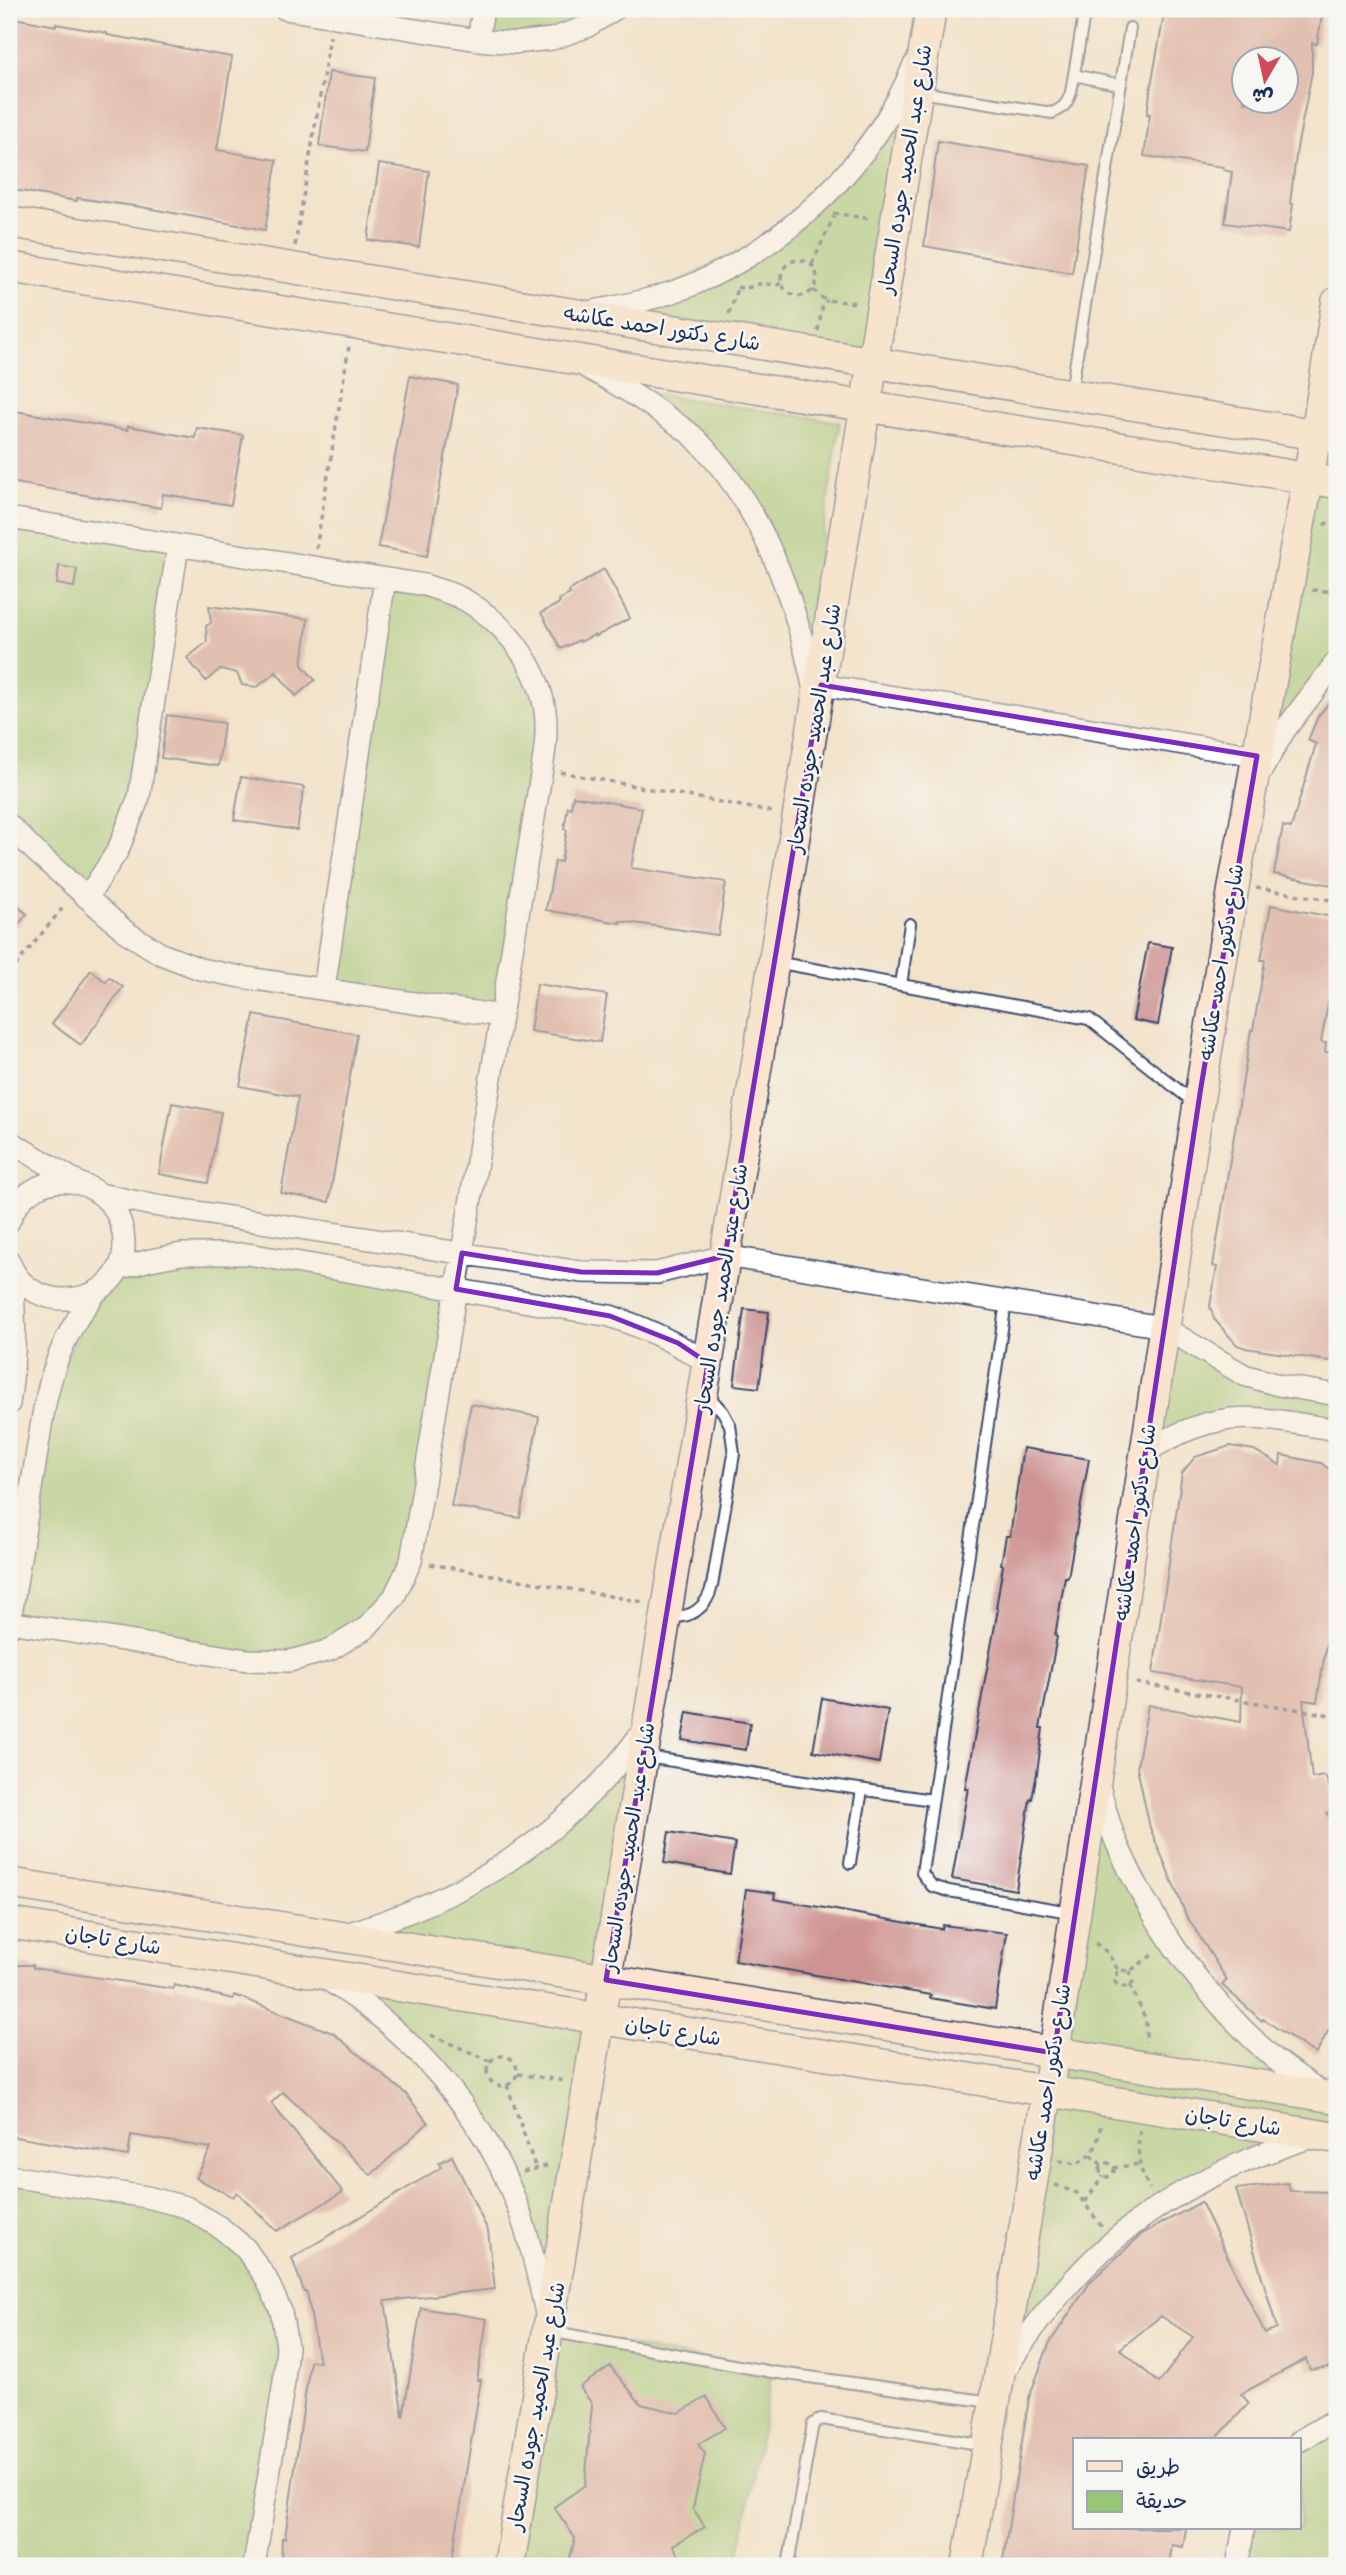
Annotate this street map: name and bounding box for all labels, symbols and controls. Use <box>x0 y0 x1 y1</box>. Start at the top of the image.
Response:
street label: شارع عبد الحميد جوده السحار <box>873 43 940 298</box>
north arrow <box>1230 46 1300 116</box>
text: ش <box>1250 82 1275 108</box>
street label: شارع دكتور احمد عكاشه <box>561 301 762 358</box>
street label: شارع عبد الحميد جوده السحار <box>782 602 849 857</box>
street label: شارع دكتور احمد عكاشه <box>1194 862 1251 1063</box>
street label: شارع عبد الحميد جوده السحار <box>689 1162 756 1417</box>
street label: شارع دكتور احمد عكاشه <box>1109 1422 1164 1623</box>
street label: شارع عبد الحميد جوده السحار <box>596 1721 663 1976</box>
street label: شارع تاجان <box>63 1921 163 1962</box>
street label: شارع دكتور احمد عكاشه <box>1021 1982 1078 2183</box>
street label: شارع تاجان <box>623 2012 723 2053</box>
street label: شارع تاجان <box>1183 2102 1283 2143</box>
street label: شارع عبد الحميد جوده السحار <box>502 2280 573 2535</box>
legend <box>1073 2438 1300 2530</box>
text: طريق <box>1136 2455 1180 2480</box>
text: حديقة <box>1136 2489 1187 2514</box>

